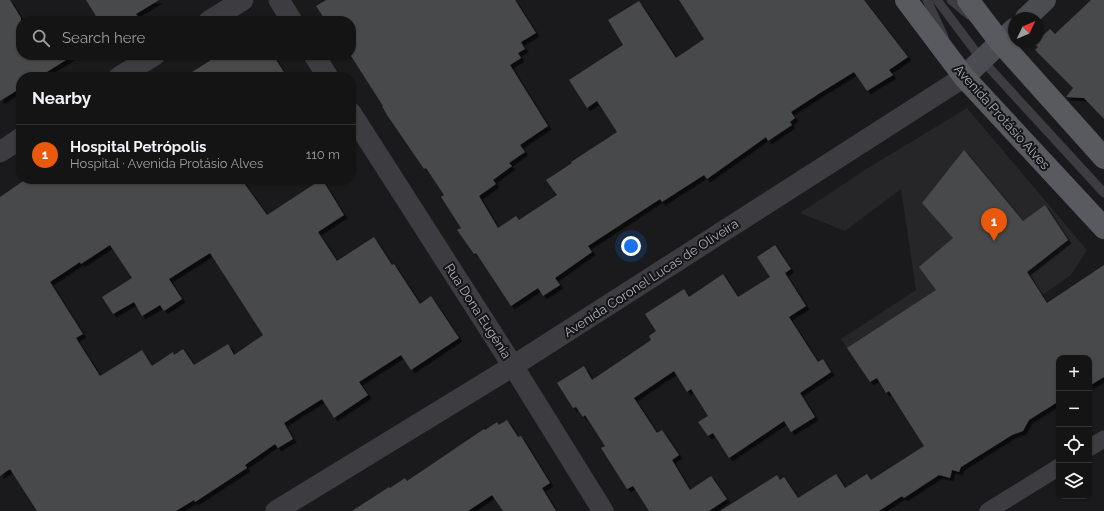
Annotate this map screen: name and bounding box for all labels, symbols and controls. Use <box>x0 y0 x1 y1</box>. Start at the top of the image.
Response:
north arrow <box>1008 12 1044 48</box>
search box <box>16 16 356 60</box>
icon: search <box>30 27 52 49</box>
text: Search here <box>62 29 145 47</box>
street label: Avenida Protásio Alves <box>951 62 1053 172</box>
text: Nearby <box>32 88 91 108</box>
text: Hospital Petrópolis <box>70 138 206 156</box>
text: 1 <box>42 147 48 162</box>
text: 110 m <box>306 147 340 162</box>
text: Hospital · Avenida Protásio Alves <box>70 156 263 171</box>
pin: 1 <box>981 208 1007 241</box>
street label: Avenida Coronel Lucas de Oliveira <box>561 216 741 340</box>
your location <box>621 236 641 256</box>
street label: Rua Dona Eugênia <box>442 261 514 361</box>
map controls <box>1056 355 1092 499</box>
button: + <box>1056 355 1092 391</box>
button: − <box>1056 391 1092 427</box>
button: locate <box>1056 427 1092 463</box>
button: layers <box>1056 463 1092 499</box>

